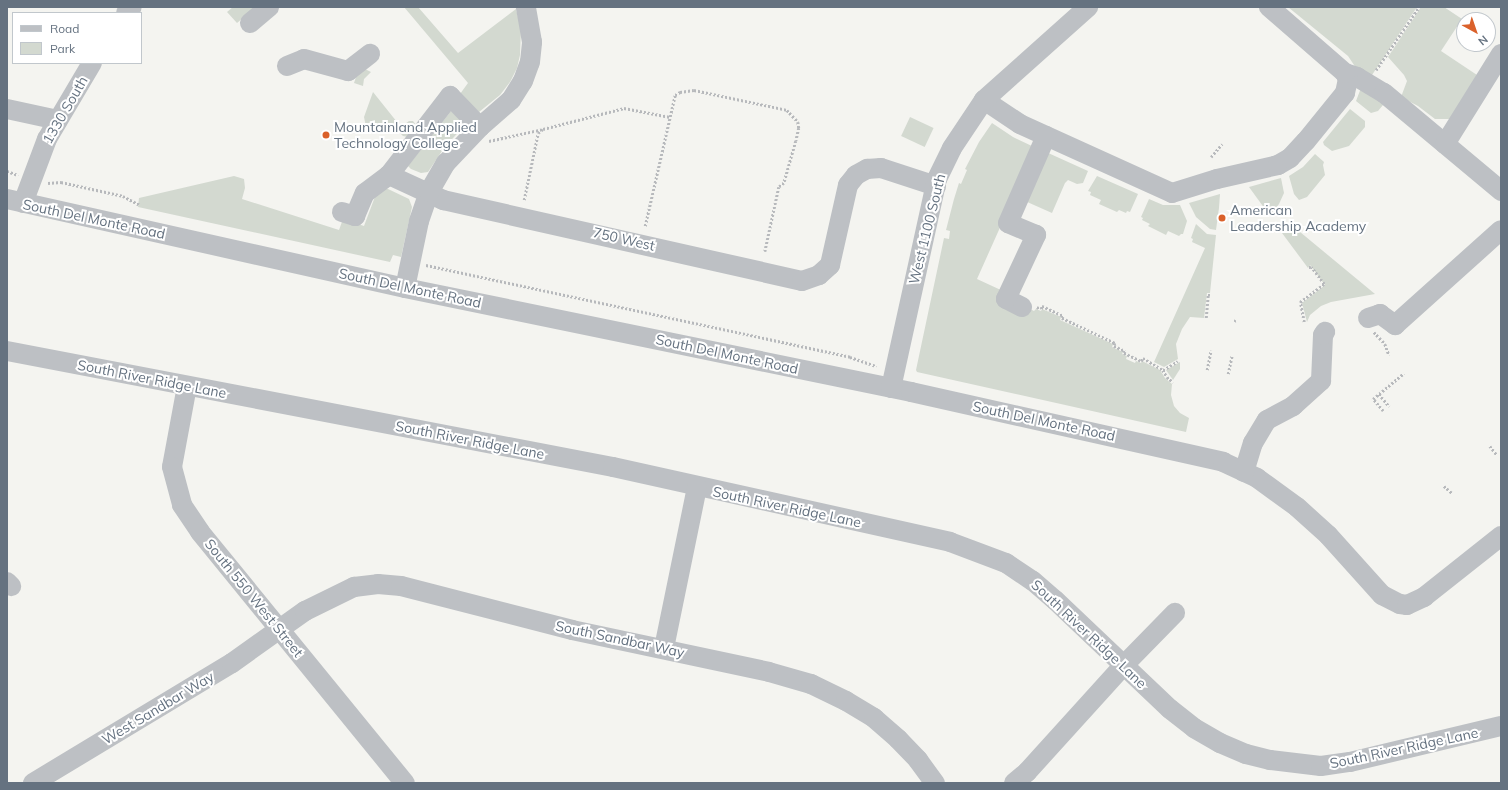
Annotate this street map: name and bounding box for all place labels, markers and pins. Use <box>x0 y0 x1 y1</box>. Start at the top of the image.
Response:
place label: Mountainland Applied Technology College <box>334 119 477 152</box>
marker: Mountainland Applied Technology College <box>321 130 331 140</box>
place label: American Leadership Academy <box>1230 202 1366 234</box>
marker: American Leadership Academy <box>1217 213 1227 223</box>

